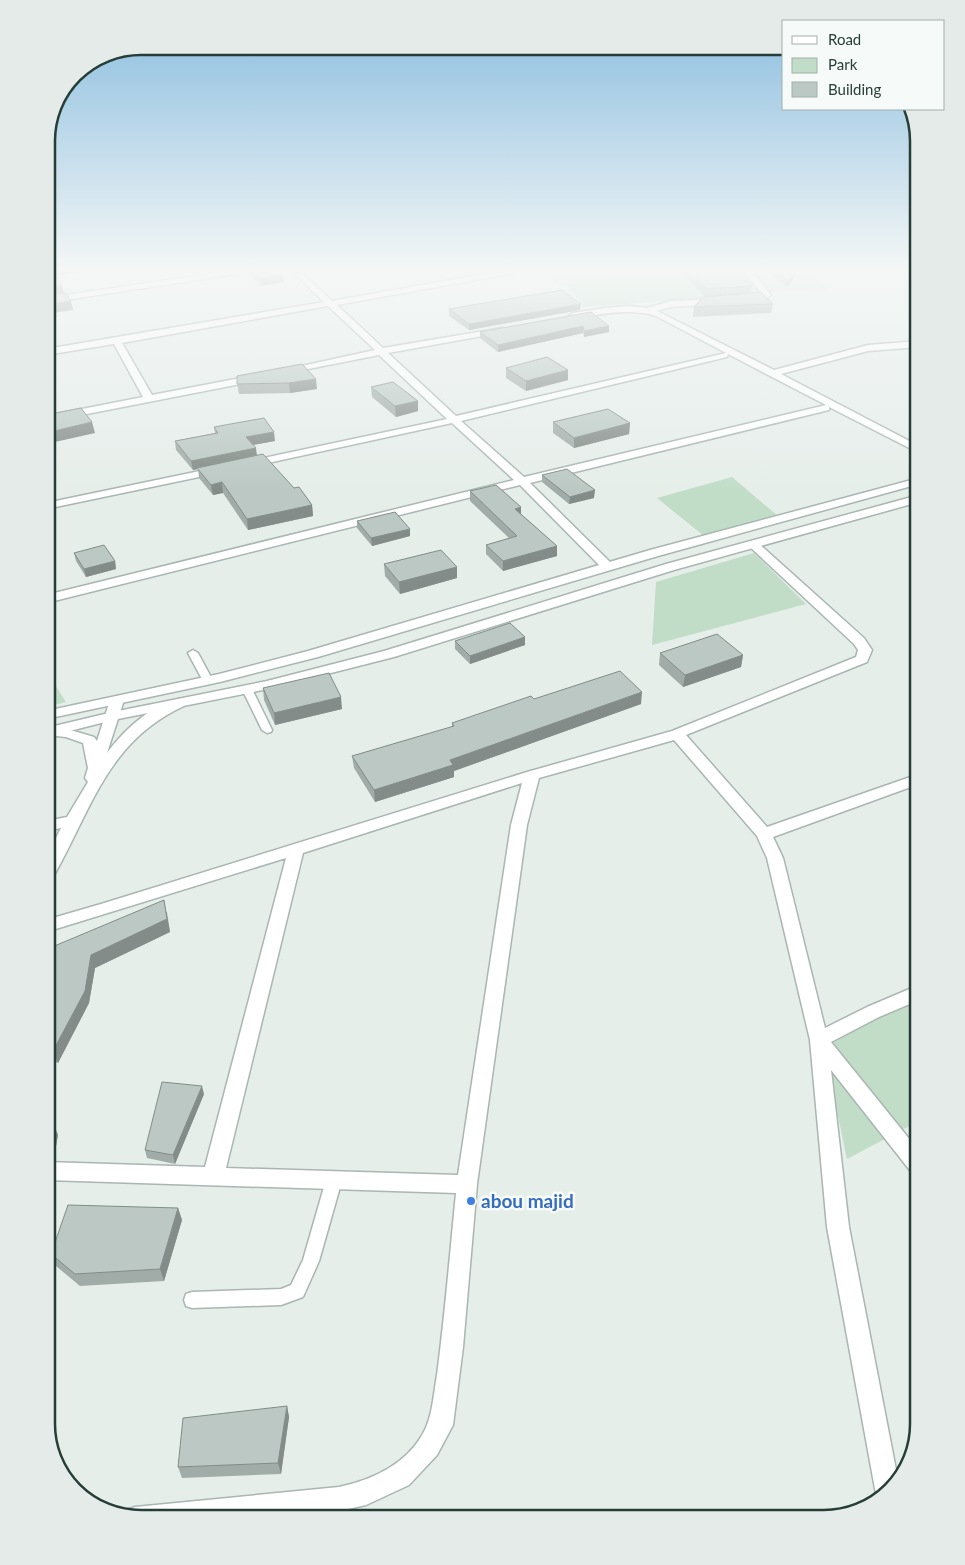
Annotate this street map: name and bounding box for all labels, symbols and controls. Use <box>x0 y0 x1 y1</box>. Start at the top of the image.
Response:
legend <box>782 20 945 110</box>
text: Road <box>828 30 861 48</box>
text: Park <box>828 55 858 73</box>
text: Building <box>828 80 881 98</box>
place label: abou majid <box>481 1189 574 1212</box>
marker: abou majid <box>465 1195 477 1207</box>

